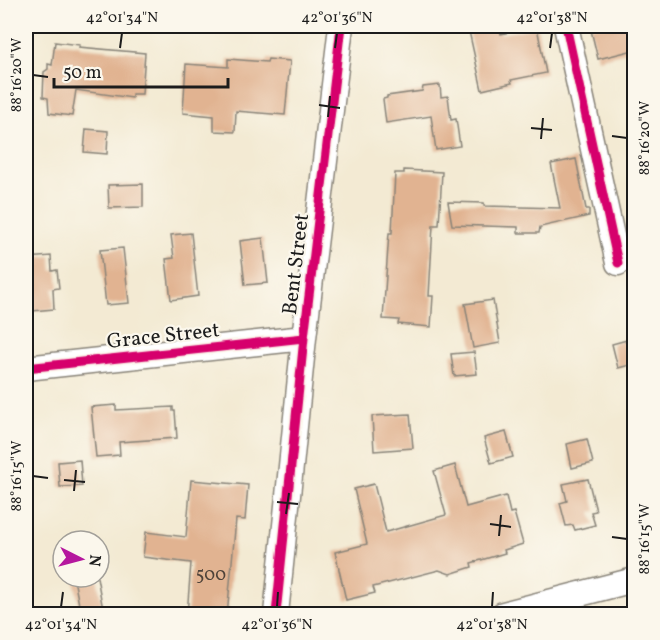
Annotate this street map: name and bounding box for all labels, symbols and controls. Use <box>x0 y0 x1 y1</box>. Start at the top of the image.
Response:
text: 42°01'34"N <box>86 8 158 29</box>
text: 42°01'36"N <box>301 8 373 29</box>
text: 42°01'38"N <box>516 8 588 29</box>
text: 88°16'20"W <box>7 38 28 112</box>
scale bar <box>54 51 228 89</box>
text: 50 m <box>63 61 102 86</box>
text: 88°16'20"W <box>635 101 656 175</box>
street label: Bent Street <box>276 212 317 317</box>
street label: Grace Street <box>105 316 221 357</box>
text: 88°16'15"W <box>7 440 28 512</box>
text: 88°16'15"W <box>635 503 656 575</box>
north arrow <box>51 529 111 589</box>
text: N <box>82 553 105 568</box>
house number: 500 <box>196 563 226 588</box>
text: 42°01'34"N <box>25 615 97 636</box>
text: 42°01'36"N <box>241 615 313 636</box>
text: 42°01'38"N <box>456 615 528 636</box>

